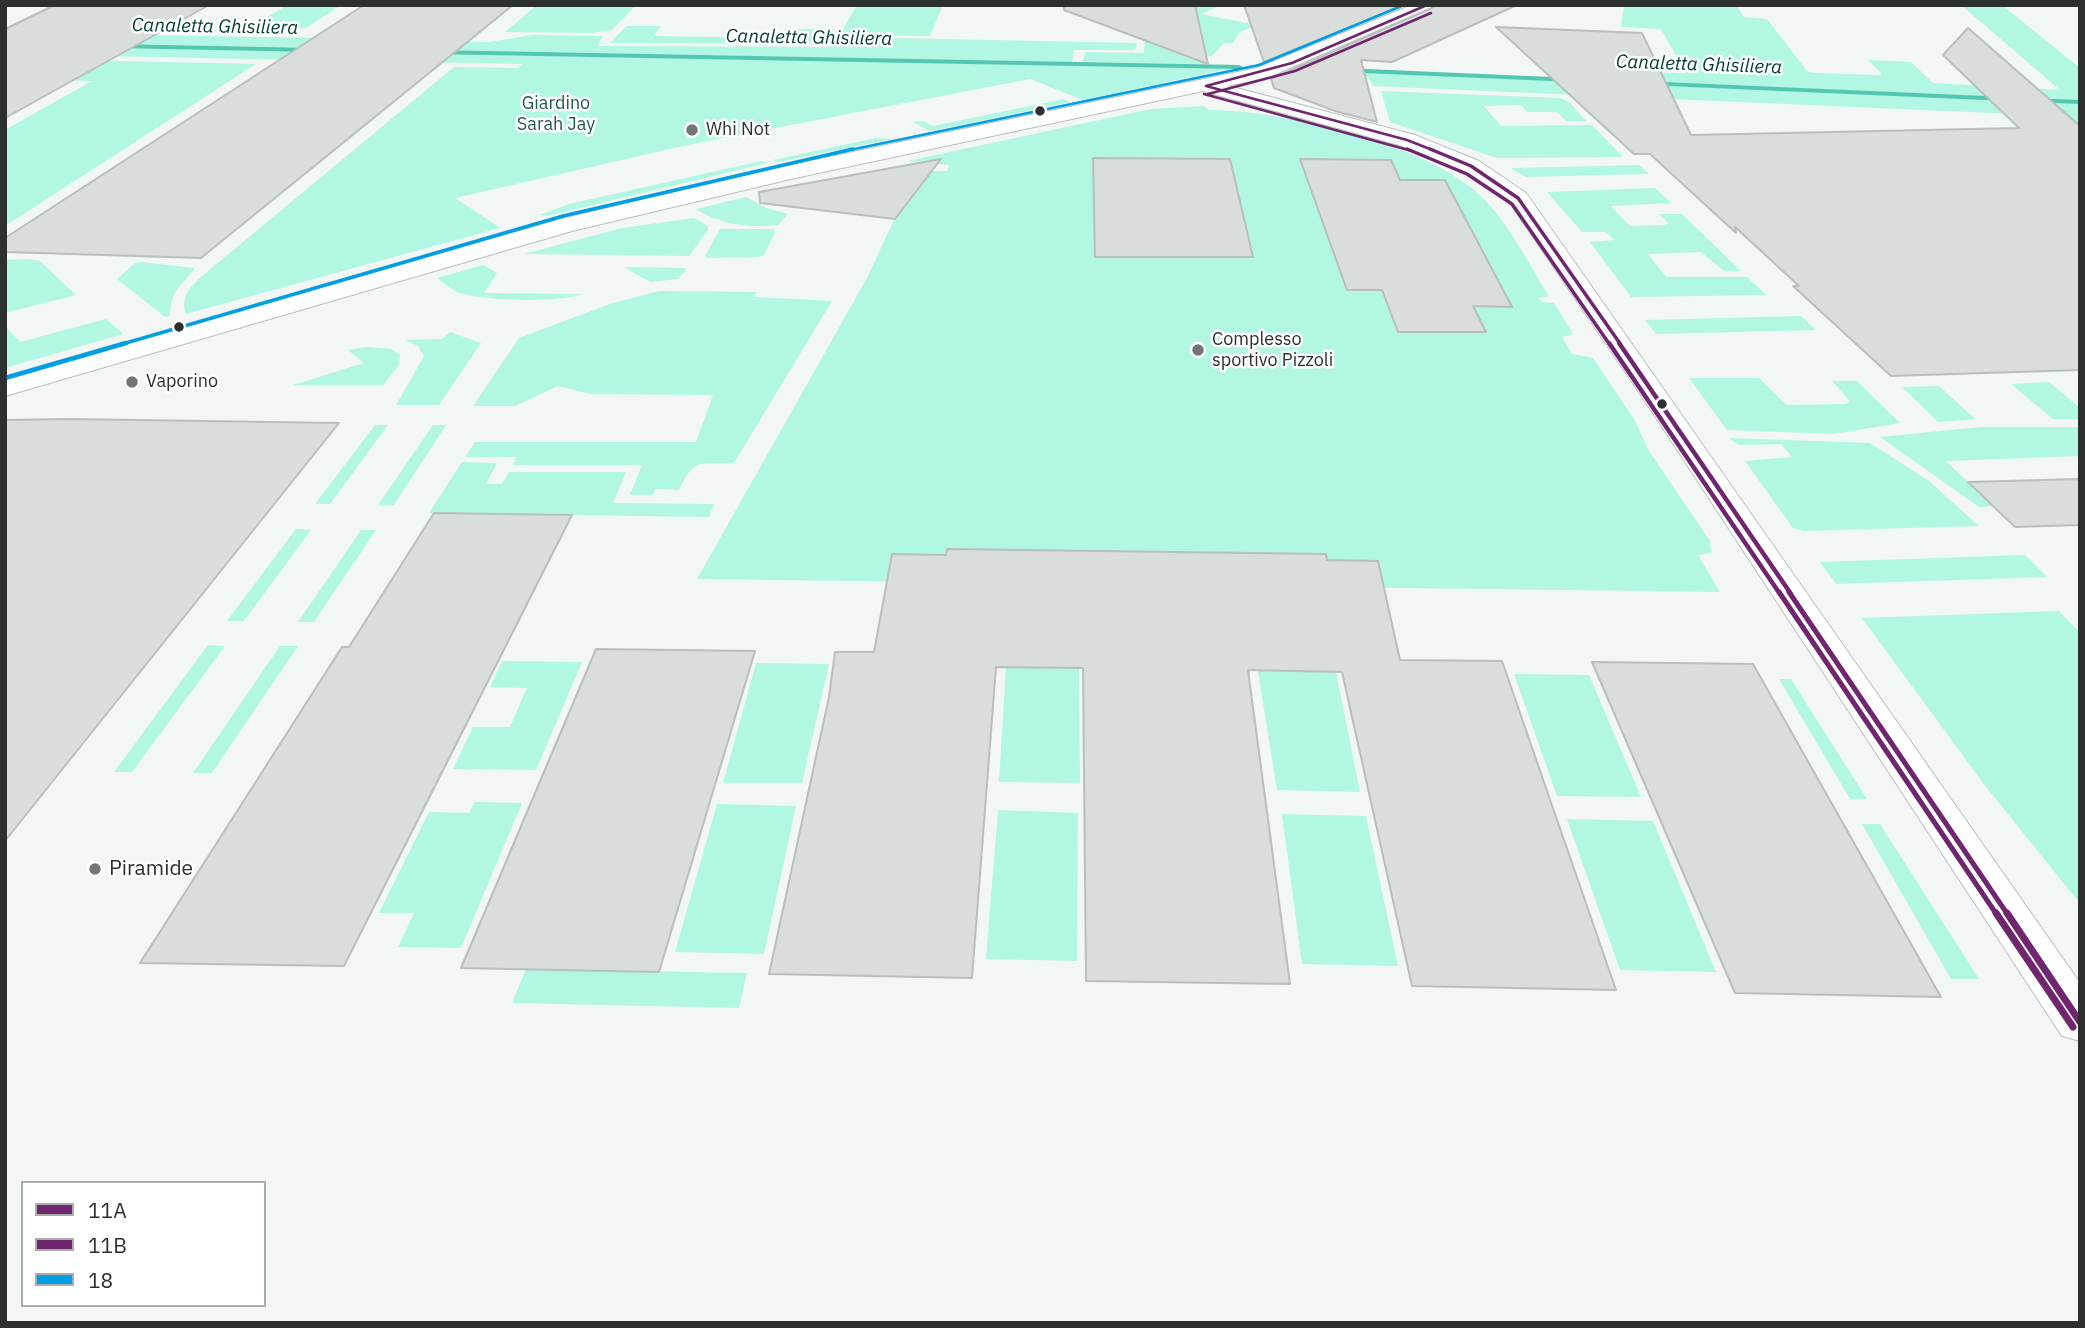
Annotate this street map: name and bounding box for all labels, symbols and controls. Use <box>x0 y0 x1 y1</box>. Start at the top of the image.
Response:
water label: Canaletta Ghisiliera <box>132 14 298 40</box>
water label: Canaletta Ghisiliera <box>726 25 892 51</box>
water label: Canaletta Ghisiliera <box>1616 51 1782 79</box>
park label: Giardino Sarah Jay <box>517 93 595 136</box>
unlabelled marker <box>1033 104 1047 118</box>
place label: Whi Not <box>706 119 770 141</box>
marker: Whi Not <box>684 122 700 138</box>
unlabelled marker <box>172 320 186 334</box>
place label: Complesso sportivo Pizzoli <box>1212 329 1333 372</box>
marker: Complesso sportivo Pizzoli <box>1190 342 1206 358</box>
place label: Vaporino <box>146 371 218 393</box>
marker: Vaporino <box>124 374 140 390</box>
unlabelled marker <box>1655 397 1669 411</box>
place label: Piramide <box>109 856 193 882</box>
marker: Piramide <box>87 861 103 877</box>
legend <box>21 1181 266 1307</box>
text: 11A <box>88 1196 127 1224</box>
text: 11B <box>88 1231 127 1259</box>
text: 18 <box>88 1266 113 1294</box>

